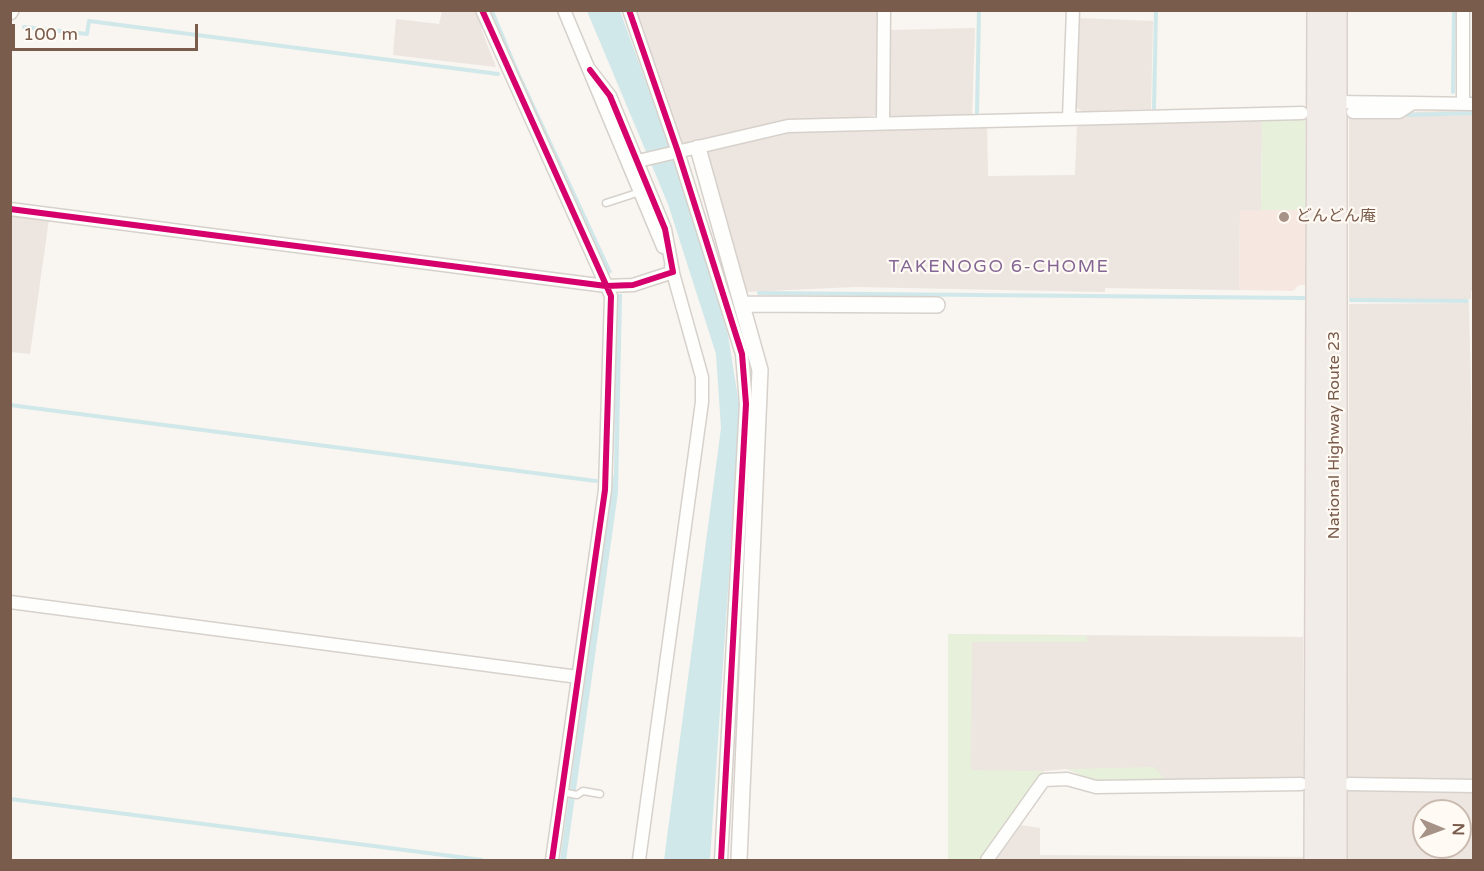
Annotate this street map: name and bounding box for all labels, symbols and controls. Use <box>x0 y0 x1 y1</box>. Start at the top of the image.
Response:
scale bar <box>15 12 201 50</box>
text: 100 m <box>23 23 78 45</box>
place label: どんどん庵 <box>1296 207 1376 227</box>
marker: どんどん庵 <box>1277 210 1291 224</box>
district label: TAKENOGO 6-CHOME <box>888 256 1110 278</box>
street label: National Highway Route 23 <box>1325 331 1345 539</box>
north arrow <box>1412 799 1472 859</box>
text: N <box>1448 823 1468 836</box>

